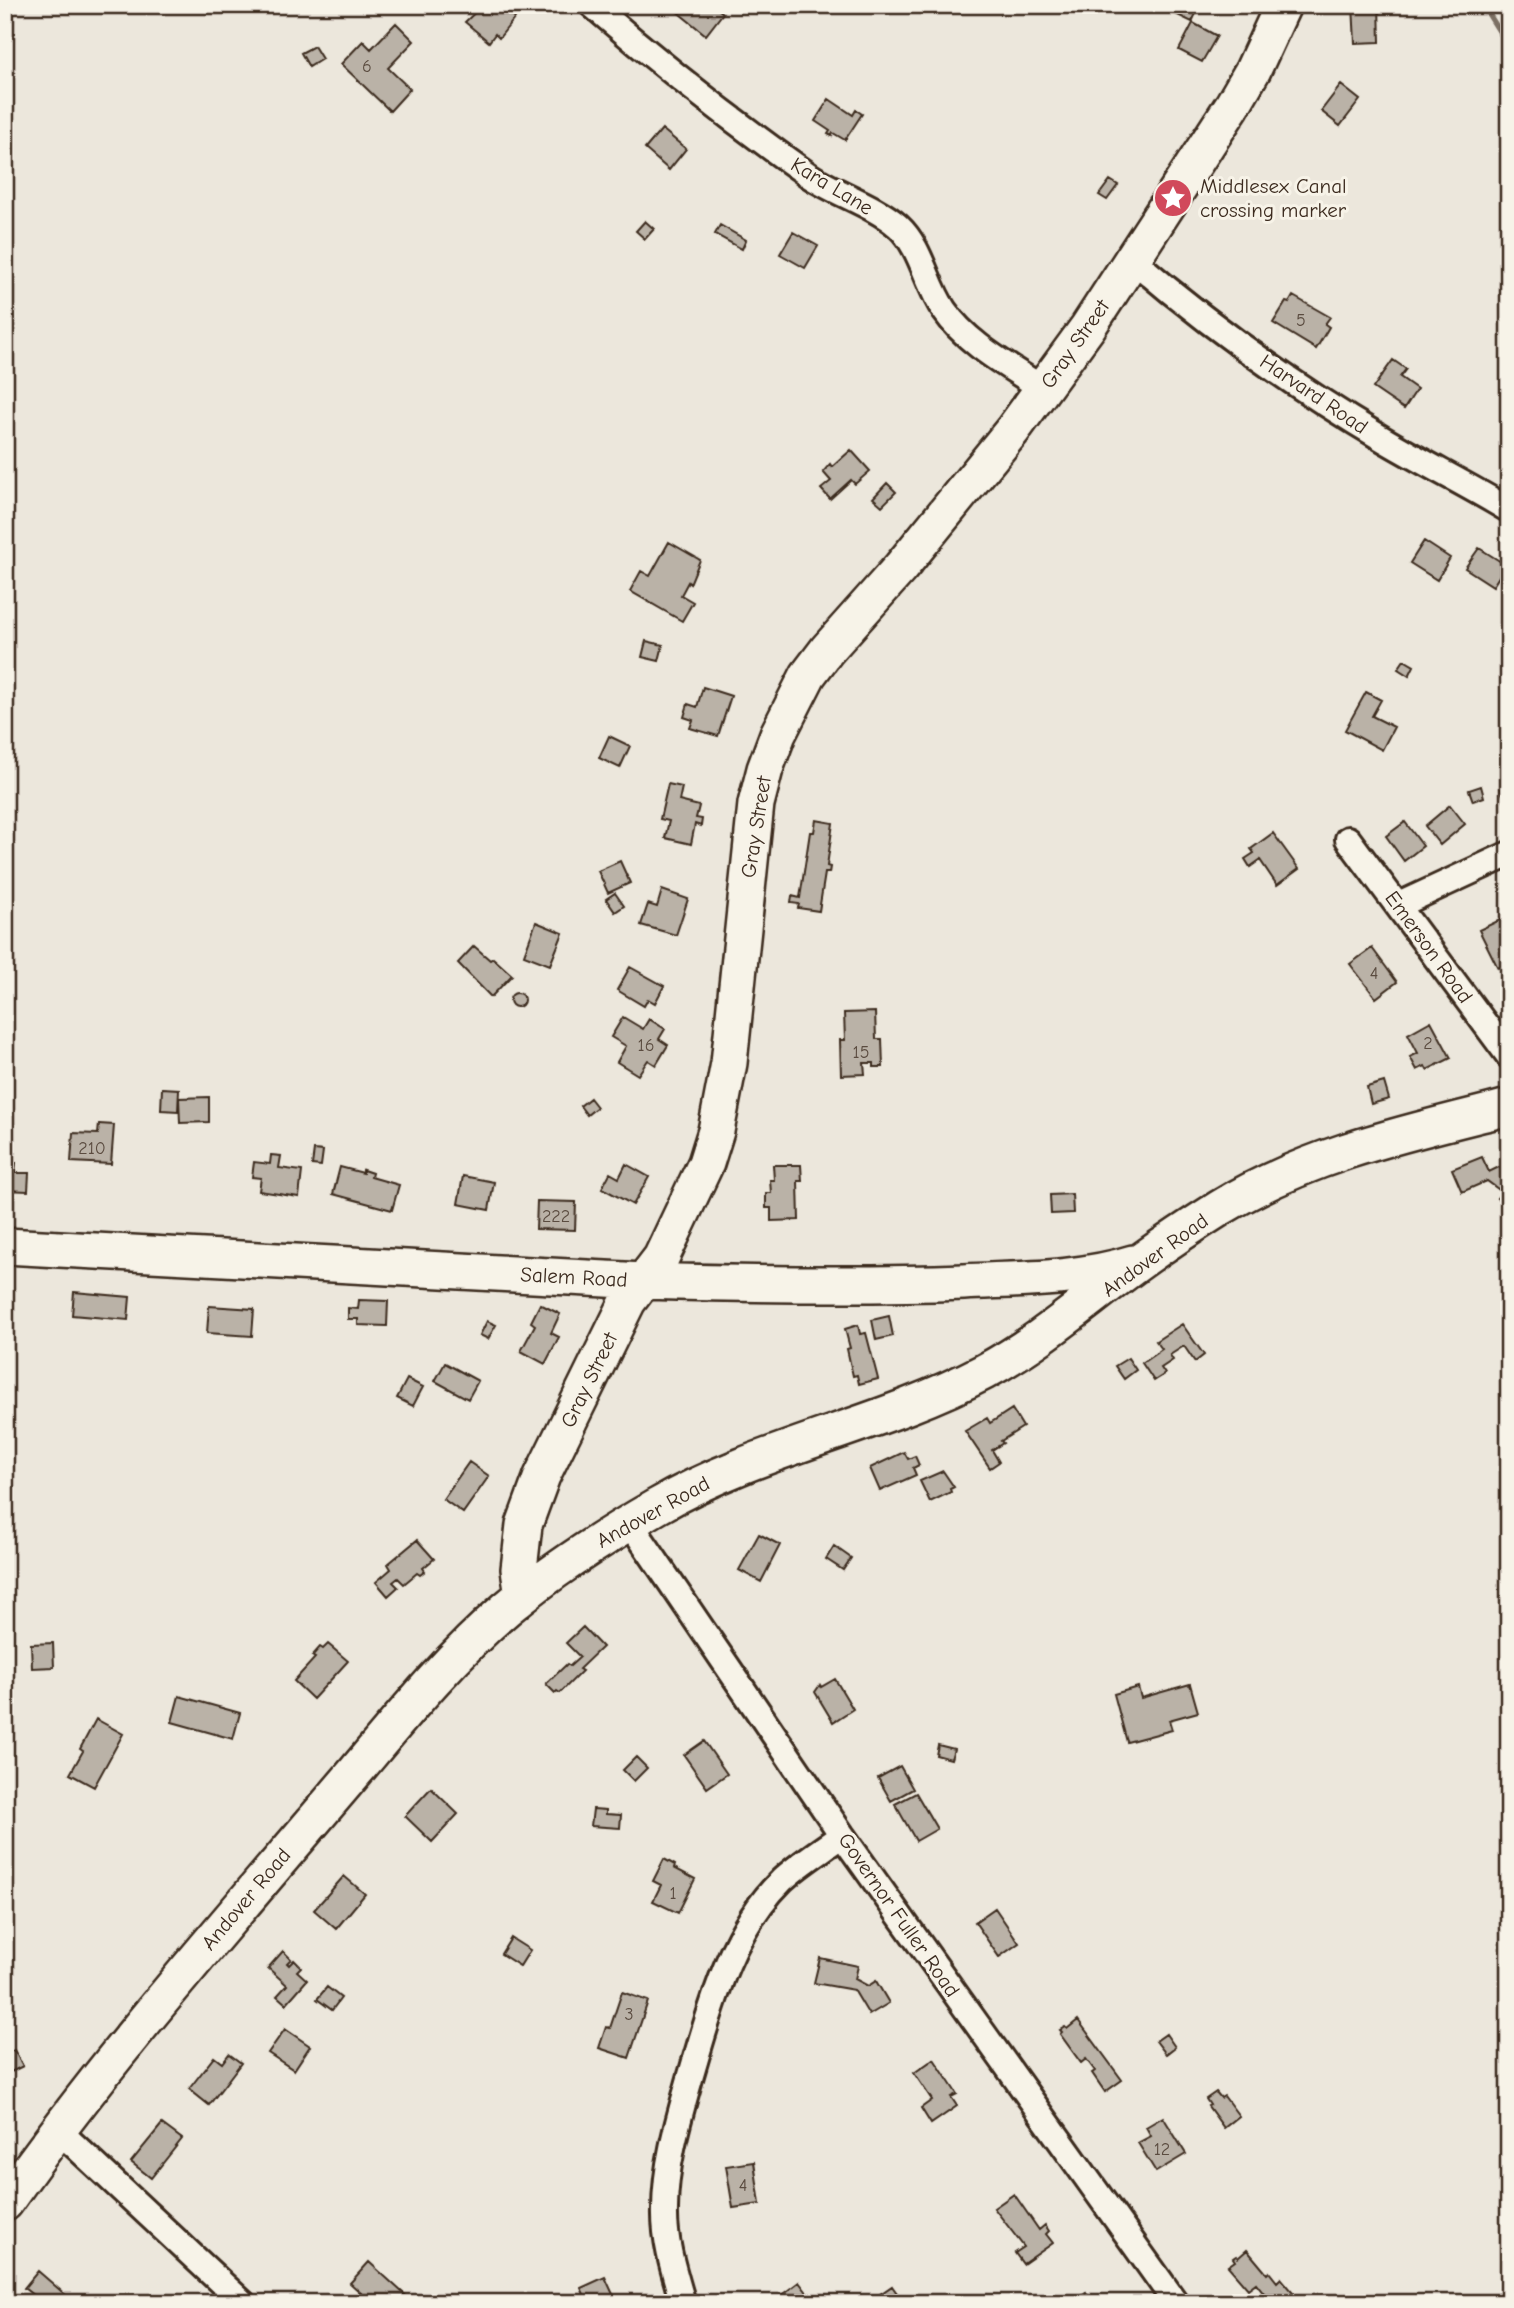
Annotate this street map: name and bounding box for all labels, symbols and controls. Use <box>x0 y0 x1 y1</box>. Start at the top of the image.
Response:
house number: 6 <box>362 56 372 77</box>
street label: Kara Lane <box>787 152 877 220</box>
place label: Middlesex Canal crossing marker <box>1200 174 1347 222</box>
place icon: Middlesex Canal crossing marker <box>1152 177 1194 219</box>
street label: Gray Street <box>1036 294 1115 393</box>
house number: 5 <box>1296 310 1306 331</box>
street label: Harvard Road <box>1256 349 1372 439</box>
street label: Gray Street <box>736 773 776 880</box>
street label: Emerson Road <box>1380 886 1478 1008</box>
house number: 4 <box>1370 963 1378 984</box>
house number: 2 <box>1423 1033 1433 1054</box>
house number: 16 <box>638 1035 654 1056</box>
house number: 15 <box>853 1042 869 1063</box>
house number: 210 <box>78 1138 106 1159</box>
house number: 222 <box>542 1206 570 1227</box>
street label: Andover Road <box>1097 1208 1213 1302</box>
street label: Salem Road <box>520 1262 628 1292</box>
street label: Gray Street <box>556 1328 623 1431</box>
street label: Andover Road <box>592 1471 714 1553</box>
street label: Governor Fuller Road <box>833 1828 965 2002</box>
street label: Andover Road <box>197 1843 295 1955</box>
house number: 1 <box>669 1883 677 1904</box>
house number: 3 <box>624 2004 634 2025</box>
house number: 12 <box>1154 2139 1170 2160</box>
house number: 4 <box>739 2175 747 2196</box>

